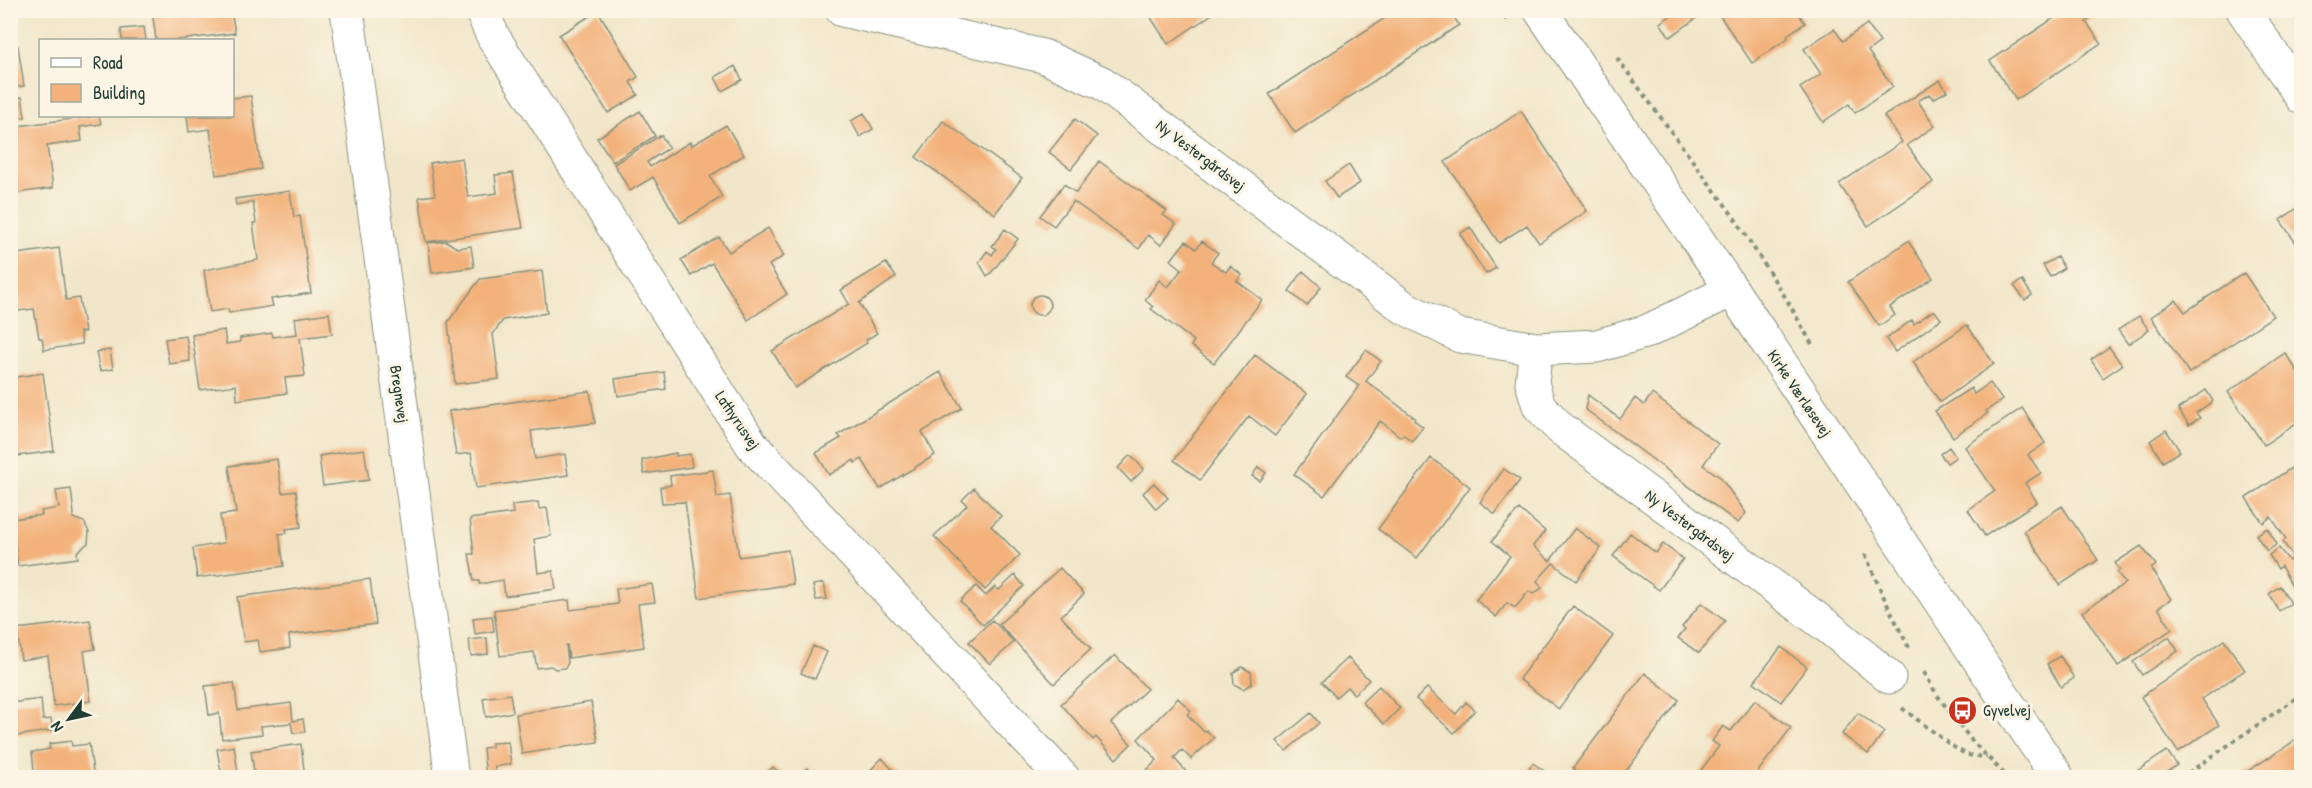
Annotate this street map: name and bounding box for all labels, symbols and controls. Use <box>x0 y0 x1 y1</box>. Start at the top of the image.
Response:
legend <box>39 39 234 117</box>
text: Road <box>93 50 123 75</box>
text: Building <box>93 80 145 105</box>
street label: Ny Vestergårdsvej <box>1152 114 1250 196</box>
street label: Kirke Værløsevej <box>1763 345 1837 441</box>
street label: Bregnevej <box>385 364 415 424</box>
street label: Lathyrusvej <box>710 386 766 454</box>
street label: Ny Vestergårdsvej <box>1641 484 1739 566</box>
north arrow <box>39 689 99 749</box>
bus stop icon: Gyvelvej <box>1946 694 1978 726</box>
place label: Gyvelvej <box>1983 699 2031 721</box>
text: N <box>45 717 68 737</box>

